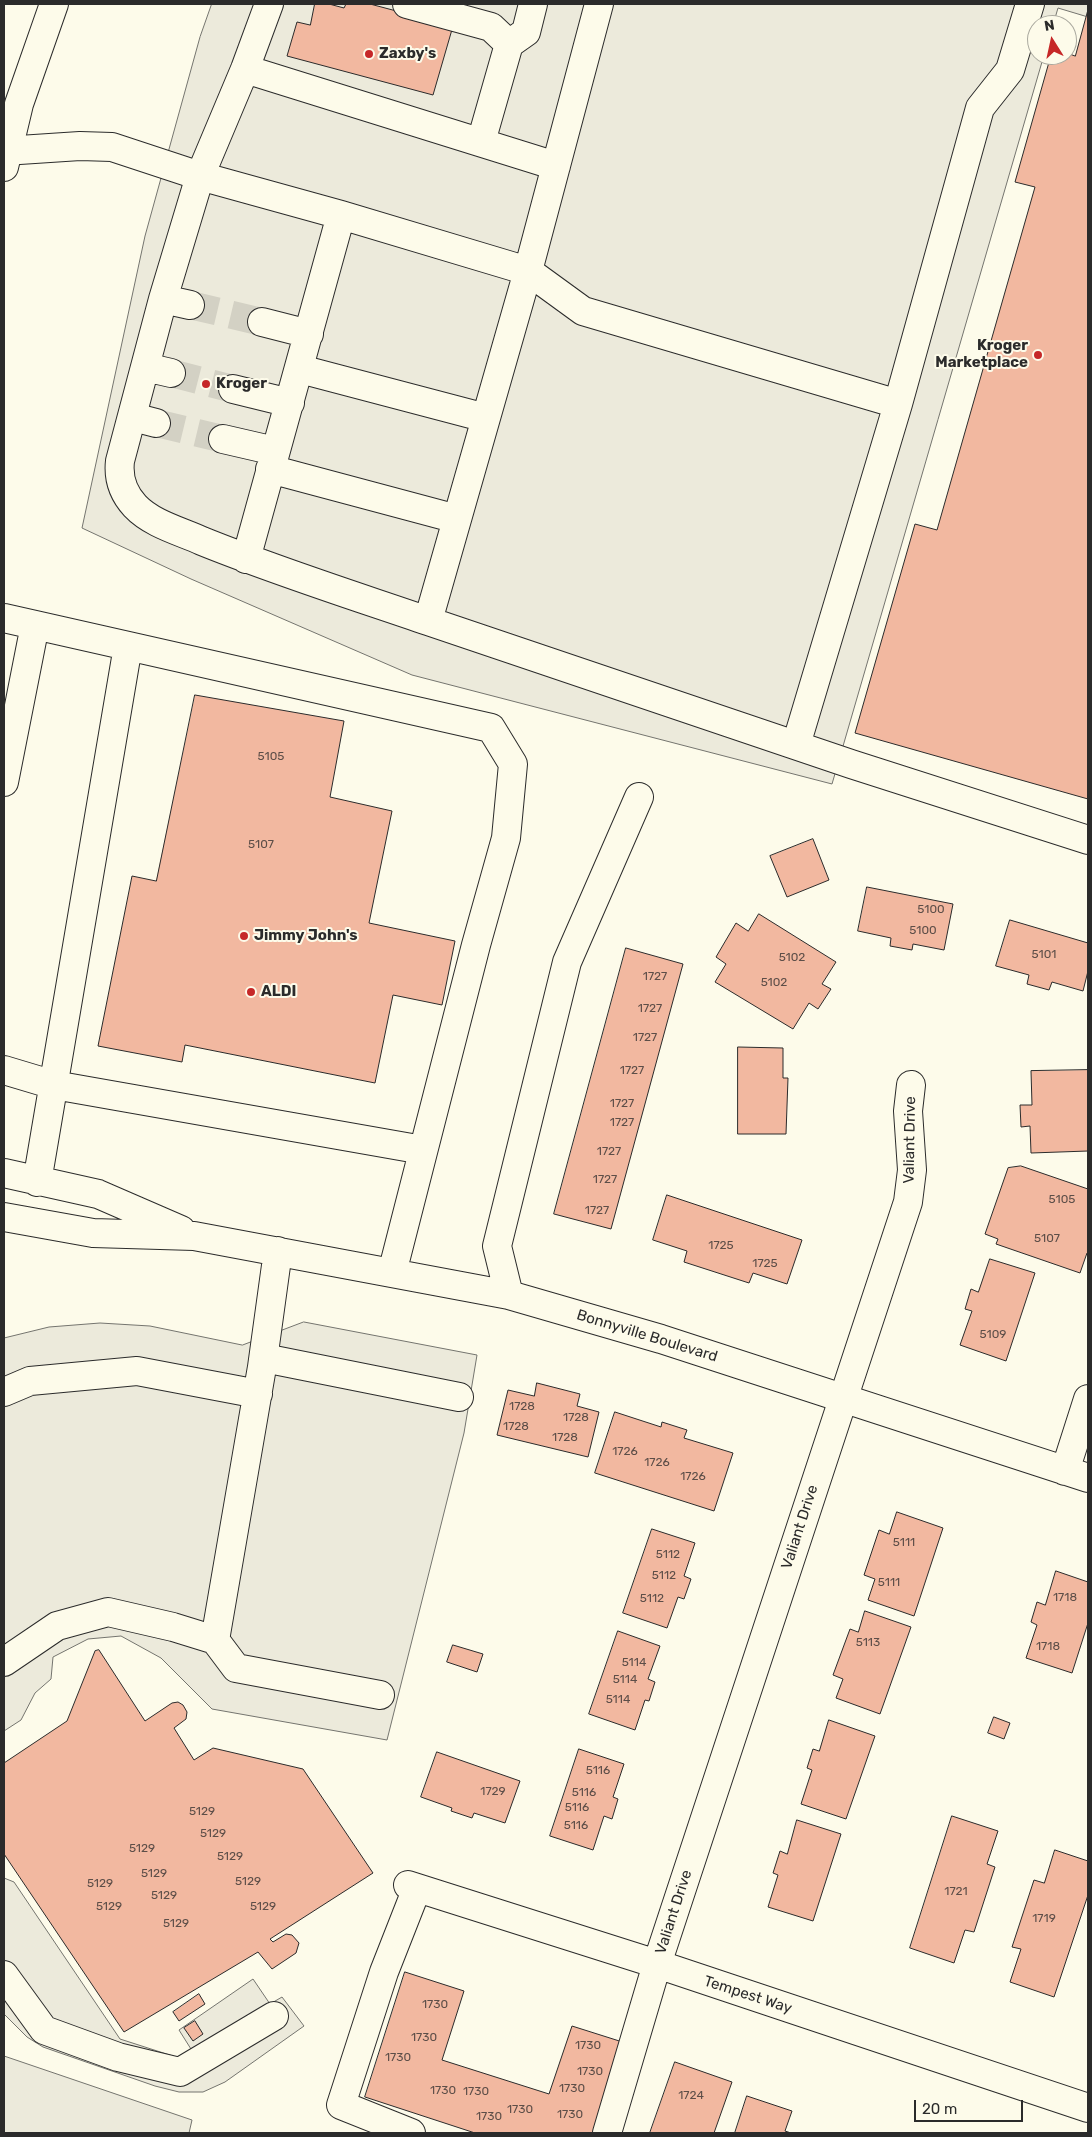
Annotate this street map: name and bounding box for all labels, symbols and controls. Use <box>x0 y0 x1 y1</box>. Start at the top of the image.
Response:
north arrow <box>1027 15 1077 65</box>
text: N <box>1043 16 1056 35</box>
place label: Zaxby's <box>379 45 436 63</box>
marker: Zaxby's <box>363 48 375 60</box>
place label: Kroger Marketplace <box>935 337 1028 372</box>
marker: Kroger Marketplace <box>1032 349 1044 361</box>
place label: Kroger <box>216 375 267 393</box>
marker: Kroger <box>200 378 212 390</box>
house number: 5105 <box>258 750 284 764</box>
house number: 5107 <box>248 838 274 852</box>
house number: 5100 <box>917 903 945 917</box>
house number: 5100 <box>909 924 937 938</box>
place label: Jimmy John's <box>254 927 358 945</box>
marker: Jimmy John's <box>238 930 250 942</box>
house number: 5101 <box>1032 948 1056 962</box>
house number: 5102 <box>779 951 805 965</box>
house number: 1727 <box>643 970 667 984</box>
house number: 5102 <box>761 976 787 990</box>
place label: ALDI <box>261 983 296 1001</box>
marker: ALDI <box>245 986 257 998</box>
house number: 1727 <box>638 1002 662 1016</box>
house number: 1727 <box>633 1031 657 1045</box>
house number: 1727 <box>620 1064 644 1078</box>
street label: Valiant Drive <box>900 1096 920 1184</box>
house number: 1727 <box>610 1097 634 1111</box>
house number: 1727 <box>610 1116 634 1130</box>
house number: 1727 <box>597 1145 621 1159</box>
house number: 1727 <box>593 1173 617 1187</box>
house number: 5105 <box>1049 1193 1075 1207</box>
house number: 1727 <box>585 1204 609 1218</box>
house number: 5107 <box>1034 1232 1060 1246</box>
house number: 1725 <box>708 1239 734 1253</box>
house number: 1725 <box>752 1257 778 1271</box>
street label: Bonnyville Boulevard <box>574 1306 720 1366</box>
house number: 5109 <box>980 1328 1006 1342</box>
house number: 1728 <box>509 1400 535 1414</box>
house number: 1728 <box>563 1411 589 1425</box>
house number: 1728 <box>503 1420 529 1434</box>
house number: 1728 <box>552 1431 578 1445</box>
house number: 1726 <box>612 1445 638 1459</box>
house number: 1726 <box>644 1456 670 1470</box>
house number: 1726 <box>680 1470 706 1484</box>
street label: Valiant Drive <box>778 1483 822 1571</box>
house number: 5111 <box>893 1536 915 1550</box>
house number: 5112 <box>656 1548 680 1562</box>
house number: 5112 <box>652 1569 676 1583</box>
house number: 5111 <box>878 1576 900 1590</box>
house number: 1718 <box>1053 1591 1077 1605</box>
house number: 5112 <box>640 1592 664 1606</box>
house number: 5113 <box>856 1636 880 1650</box>
house number: 1718 <box>1036 1640 1060 1654</box>
house number: 5114 <box>622 1656 646 1670</box>
house number: 5114 <box>613 1673 637 1687</box>
house number: 5114 <box>606 1693 630 1707</box>
house number: 5116 <box>586 1764 610 1778</box>
house number: 1729 <box>480 1785 506 1799</box>
house number: 5116 <box>572 1786 596 1800</box>
house number: 5116 <box>565 1801 589 1815</box>
house number: 5129 <box>189 1805 215 1819</box>
house number: 5116 <box>564 1819 588 1833</box>
house number: 5129 <box>200 1827 226 1841</box>
house number: 5129 <box>129 1842 155 1856</box>
house number: 5129 <box>217 1850 243 1864</box>
house number: 5129 <box>141 1867 167 1881</box>
street label: Valiant Drive <box>652 1868 696 1956</box>
house number: 5129 <box>235 1875 261 1889</box>
house number: 5129 <box>87 1877 113 1891</box>
house number: 1721 <box>944 1885 968 1899</box>
house number: 5129 <box>151 1889 177 1903</box>
house number: 5129 <box>96 1900 122 1914</box>
house number: 5129 <box>250 1900 276 1914</box>
house number: 1719 <box>1032 1912 1056 1926</box>
house number: 5129 <box>163 1917 189 1931</box>
street label: Tempest Way <box>702 1972 794 2018</box>
house number: 1730 <box>422 1998 448 2012</box>
house number: 1730 <box>411 2031 437 2045</box>
house number: 1730 <box>575 2039 601 2053</box>
house number: 1730 <box>385 2051 411 2065</box>
house number: 1730 <box>577 2065 603 2079</box>
house number: 1730 <box>559 2082 585 2096</box>
house number: 1730 <box>430 2084 456 2098</box>
house number: 1730 <box>463 2085 489 2099</box>
house number: 1724 <box>678 2089 704 2103</box>
scale bar <box>917 2090 1026 2122</box>
text: 20 m <box>922 2100 957 2118</box>
house number: 1730 <box>507 2103 533 2117</box>
house number: 1730 <box>557 2108 583 2122</box>
house number: 1730 <box>476 2110 502 2124</box>

